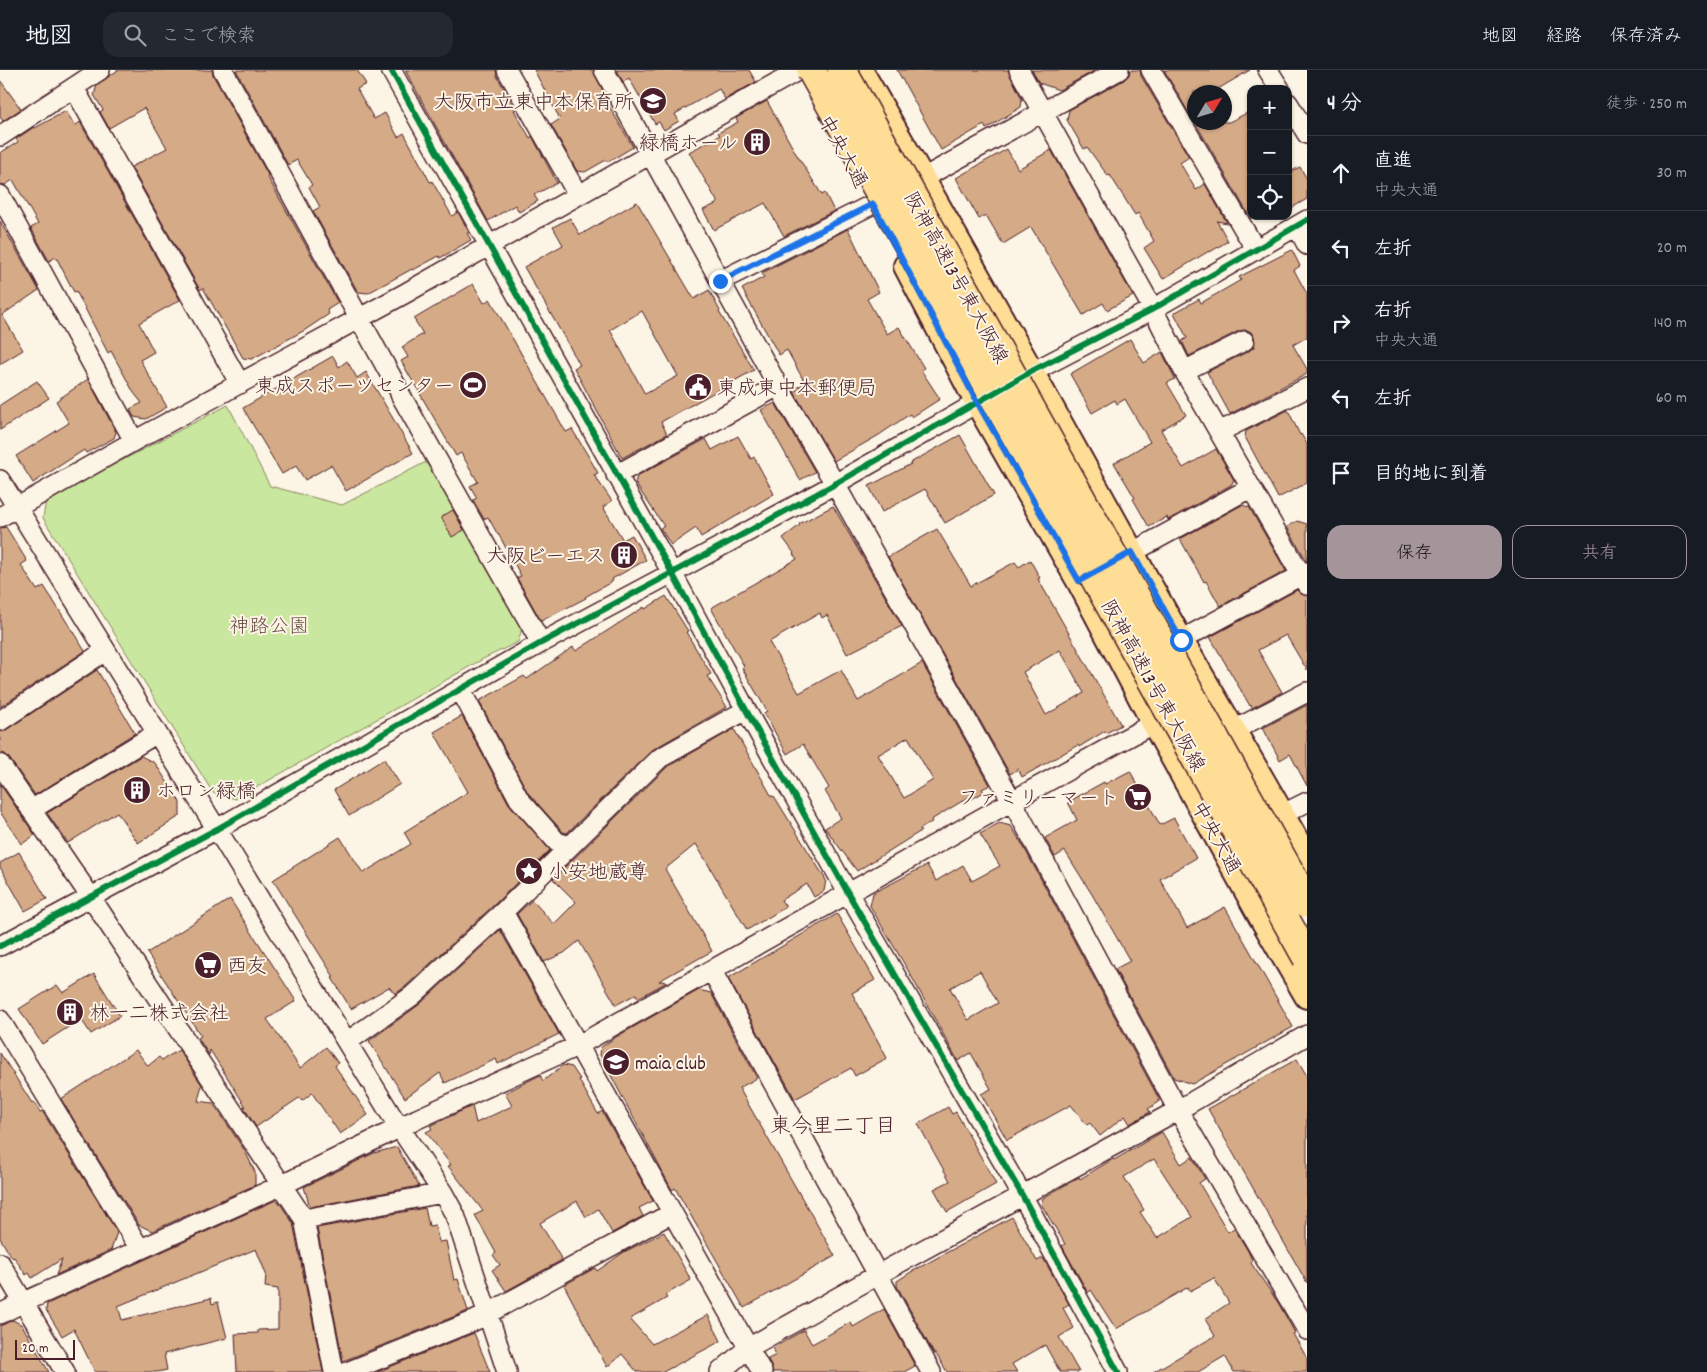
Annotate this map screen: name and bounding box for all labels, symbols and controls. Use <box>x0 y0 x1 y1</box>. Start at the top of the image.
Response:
search box <box>103 12 453 57</box>
text: 地図 <box>25 21 73 55</box>
icon: search <box>121 21 149 49</box>
text: ここで検索 <box>161 24 256 51</box>
text: 地図 <box>1482 25 1518 50</box>
text: 経路 <box>1546 25 1582 50</box>
text: 保存済み <box>1610 25 1682 50</box>
north arrow <box>1187 85 1232 130</box>
map controls <box>1247 85 1292 220</box>
button: + <box>1247 85 1292 130</box>
school or university icon: 大阪市立東中本保育所 <box>638 86 668 116</box>
place label: 大阪市立東中本保育所 <box>434 90 634 118</box>
text: 4 分 <box>1327 90 1362 120</box>
text: 徒歩 · 250 m <box>1606 93 1687 116</box>
street label: 中央大通 <box>810 111 873 194</box>
building icon: 緑橋ホール <box>742 127 772 157</box>
button: − <box>1247 130 1292 175</box>
place label: 緑橋ホール <box>639 131 738 159</box>
text: 直進 <box>1374 149 1412 176</box>
icon: ahead <box>1327 159 1355 187</box>
text: 30 m <box>1657 162 1687 185</box>
button: locate <box>1247 175 1292 220</box>
text: 中央大通 <box>1374 180 1438 203</box>
street label: 阪神高速13号東大阪線 <box>895 187 1013 370</box>
icon: left <box>1327 234 1355 262</box>
text: 左折 <box>1374 237 1412 264</box>
text: 20 m <box>1657 237 1687 260</box>
route end <box>709 270 732 293</box>
text: 右折 <box>1374 299 1412 326</box>
icon: right <box>1327 309 1355 337</box>
text: 140 m <box>1653 312 1687 335</box>
text: 中央大通 <box>1374 330 1438 353</box>
sports icon: 東成スポーツセンター <box>458 370 488 400</box>
public building icon: 東成東中本郵便局 <box>683 372 713 402</box>
place label: 東成スポーツセンター <box>255 374 454 402</box>
place label: 東成東中本郵便局 <box>717 376 877 404</box>
icon: left <box>1327 384 1355 412</box>
text: 左折 <box>1374 387 1412 414</box>
text: 60 m <box>1656 387 1687 410</box>
icon: arrive <box>1327 459 1355 487</box>
text: 目的地に到着 <box>1374 462 1488 489</box>
button: 保存 <box>1327 525 1502 579</box>
button: 共有 <box>1512 525 1687 579</box>
building icon: 大阪ビーエス <box>609 540 639 570</box>
place label: 大阪ビーエス <box>486 544 605 572</box>
street label: 阪神高速13号東大阪線 <box>1092 595 1210 778</box>
park label: 神路公園 <box>229 614 309 642</box>
route start <box>1170 629 1193 652</box>
building icon: ホロン緑橋 <box>122 775 152 805</box>
place label: ホロン緑橋 <box>156 779 256 807</box>
supermarket icon: ファミリーマート <box>1123 782 1153 812</box>
place label: ファミリーマート <box>959 786 1119 814</box>
street label: 中央大通 <box>1183 797 1246 880</box>
place icon: 小安地蔵尊 <box>514 856 544 886</box>
place label: 小安地蔵尊 <box>548 860 648 888</box>
supermarket icon: 西友 <box>193 950 223 980</box>
place label: 西友 <box>227 954 267 982</box>
building icon: 林一二株式会社 <box>55 997 85 1027</box>
place label: 林一二株式会社 <box>89 1001 229 1029</box>
school or university icon: maia club <box>601 1047 631 1077</box>
place label: maia club <box>635 1051 706 1079</box>
district label: 東今里二丁目 <box>770 1113 896 1143</box>
scale bar <box>15 1337 75 1360</box>
text: 20 m <box>22 1339 49 1359</box>

